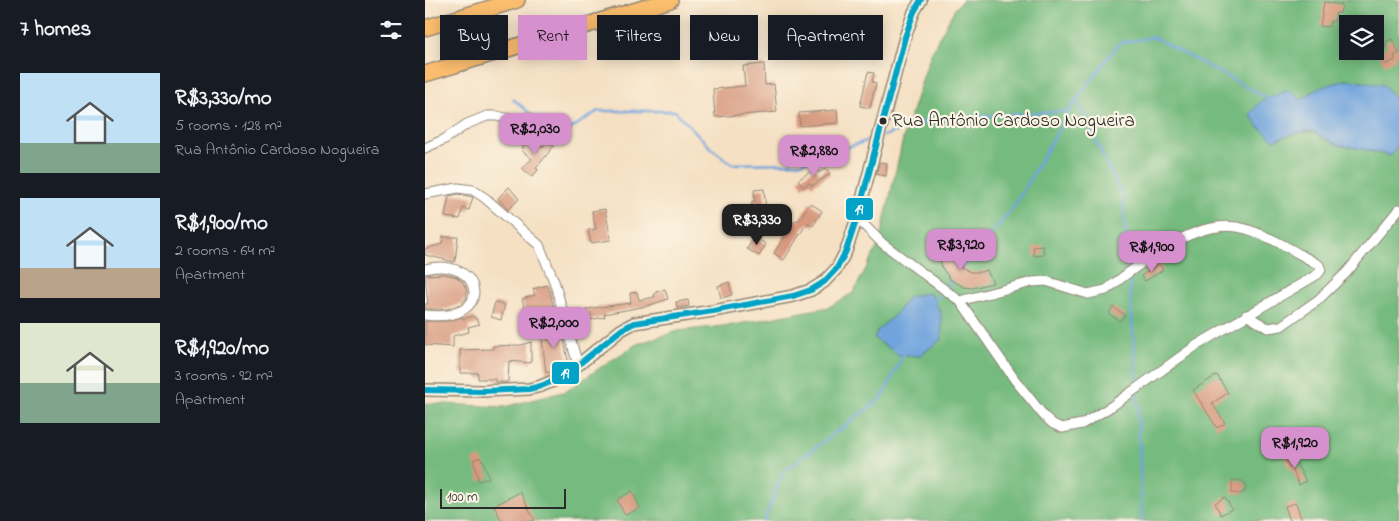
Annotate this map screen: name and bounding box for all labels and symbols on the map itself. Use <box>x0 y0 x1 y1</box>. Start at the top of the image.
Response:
place label: Rua Antônio Cardoso Nogueira <box>892 108 1135 137</box>
pin: R$2,030 <box>489 112 581 155</box>
marker: Rua Antônio Cardoso Nogueira <box>878 116 888 126</box>
pin: R$2,880 <box>768 134 860 177</box>
line badge: 19 <box>845 197 874 221</box>
text: 19 <box>855 200 864 221</box>
pin: R$3,330 <box>711 204 803 246</box>
pin: R$3,920 <box>915 228 1007 271</box>
pin: R$1,900 <box>1106 230 1198 273</box>
pin: R$2,000 <box>508 306 600 349</box>
line badge: 19 <box>551 361 580 385</box>
text: 19 <box>561 364 570 385</box>
pin: R$1,920 <box>1249 426 1341 469</box>
scale bar <box>440 486 566 509</box>

